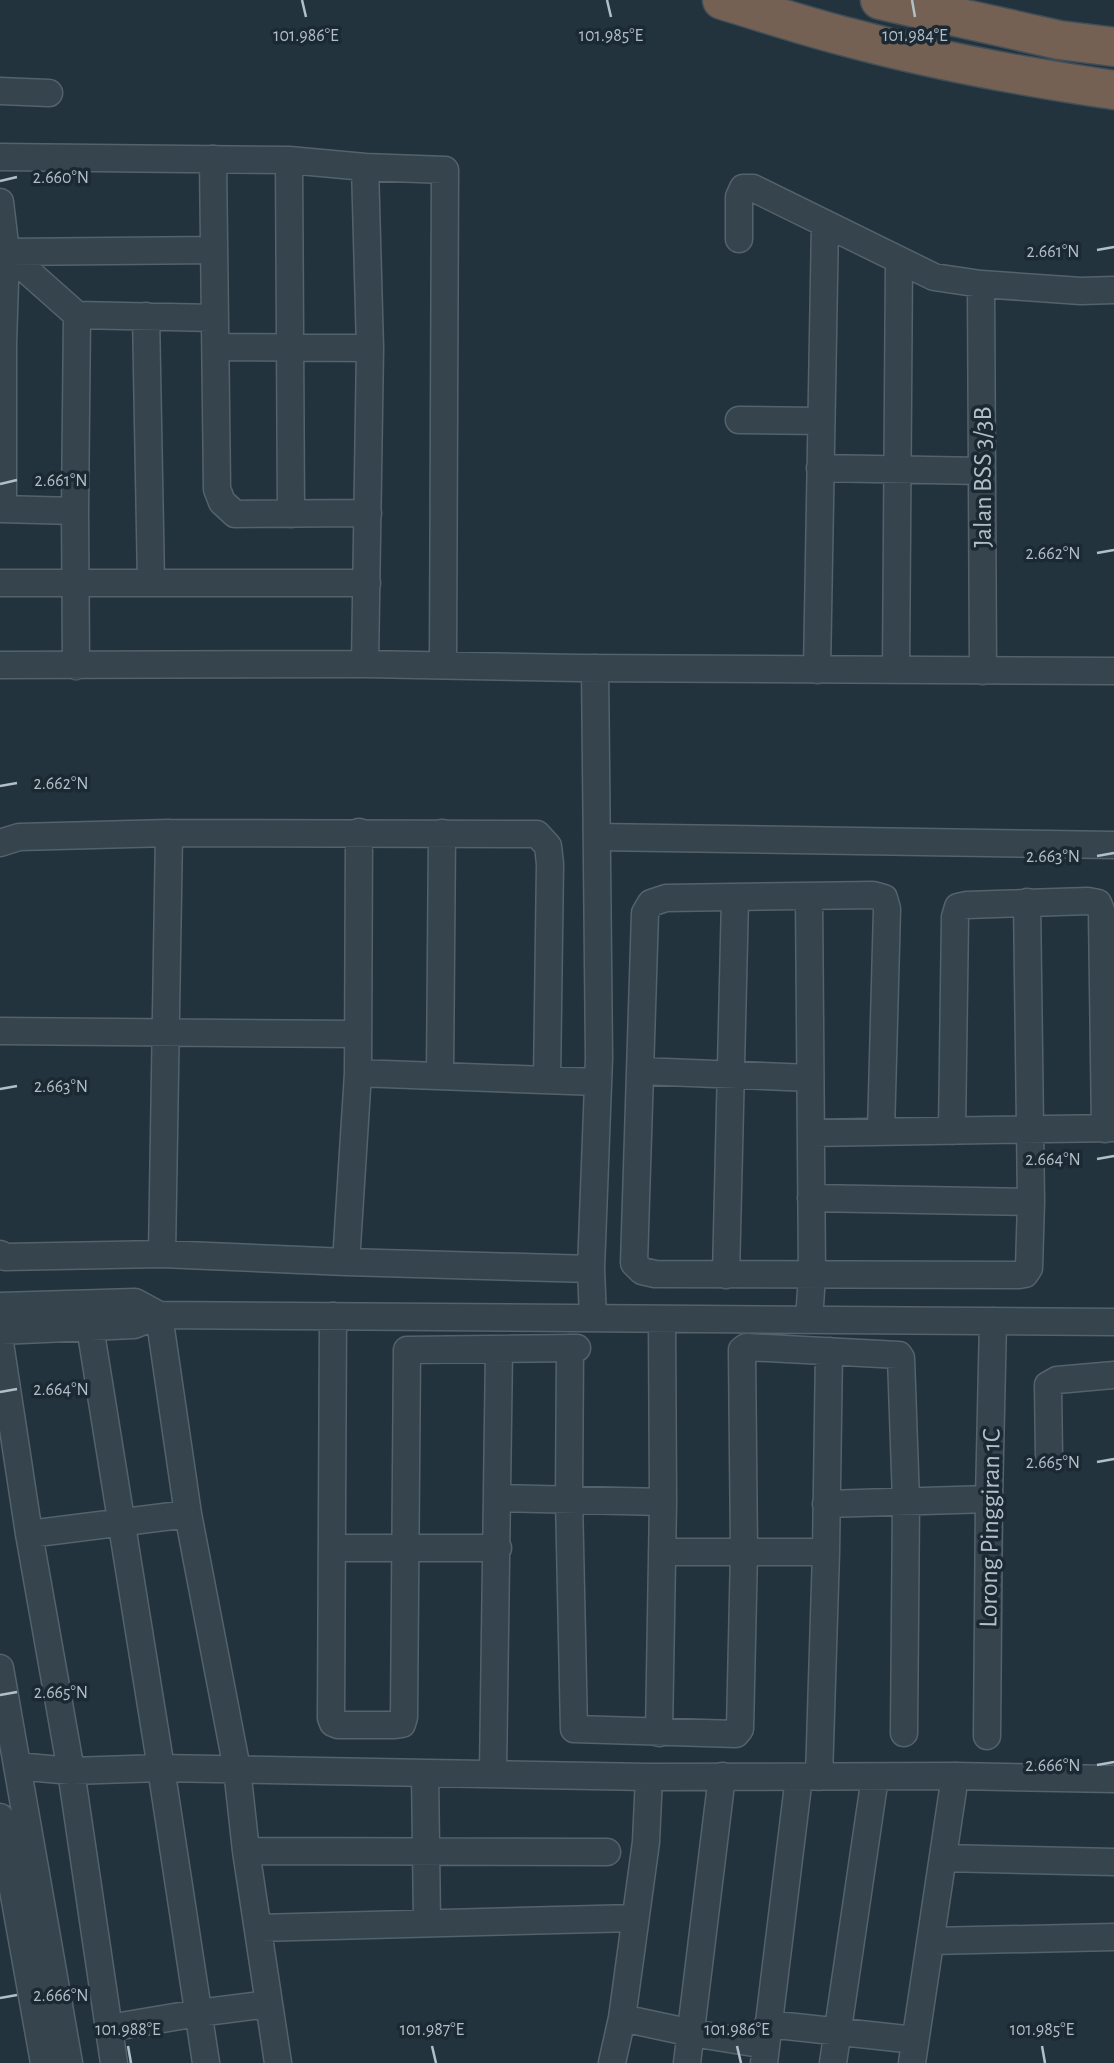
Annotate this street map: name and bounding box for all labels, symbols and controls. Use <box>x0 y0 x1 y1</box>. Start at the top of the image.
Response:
text: 101.986°E <box>273 27 339 45</box>
text: 101.985°E <box>579 27 644 45</box>
text: 101.984°E <box>882 27 948 45</box>
text: 2.660°N <box>33 169 89 187</box>
text: 2.661°N <box>1027 243 1080 261</box>
street label: Jalan BSS 3/3B <box>970 406 996 548</box>
text: 2.661°N <box>35 472 88 490</box>
text: 2.662°N <box>1026 545 1081 563</box>
text: 2.662°N <box>34 775 89 793</box>
text: 2.663°N <box>1026 848 1080 866</box>
text: 2.663°N <box>34 1078 88 1096</box>
text: 2.664°N <box>1025 1151 1081 1169</box>
text: 2.664°N <box>33 1381 89 1399</box>
street label: Lorong Pinggiran 1C <box>975 1428 1005 1628</box>
text: 2.665°N <box>1026 1454 1080 1472</box>
text: 2.665°N <box>34 1684 88 1702</box>
text: 2.666°N <box>1025 1757 1081 1775</box>
text: 2.666°N <box>33 1987 89 2005</box>
text: 101.988°E <box>95 2021 161 2039</box>
text: 101.987°E <box>400 2021 465 2039</box>
text: 101.986°E <box>704 2021 770 2039</box>
text: 101.985°E <box>1010 2021 1075 2039</box>

